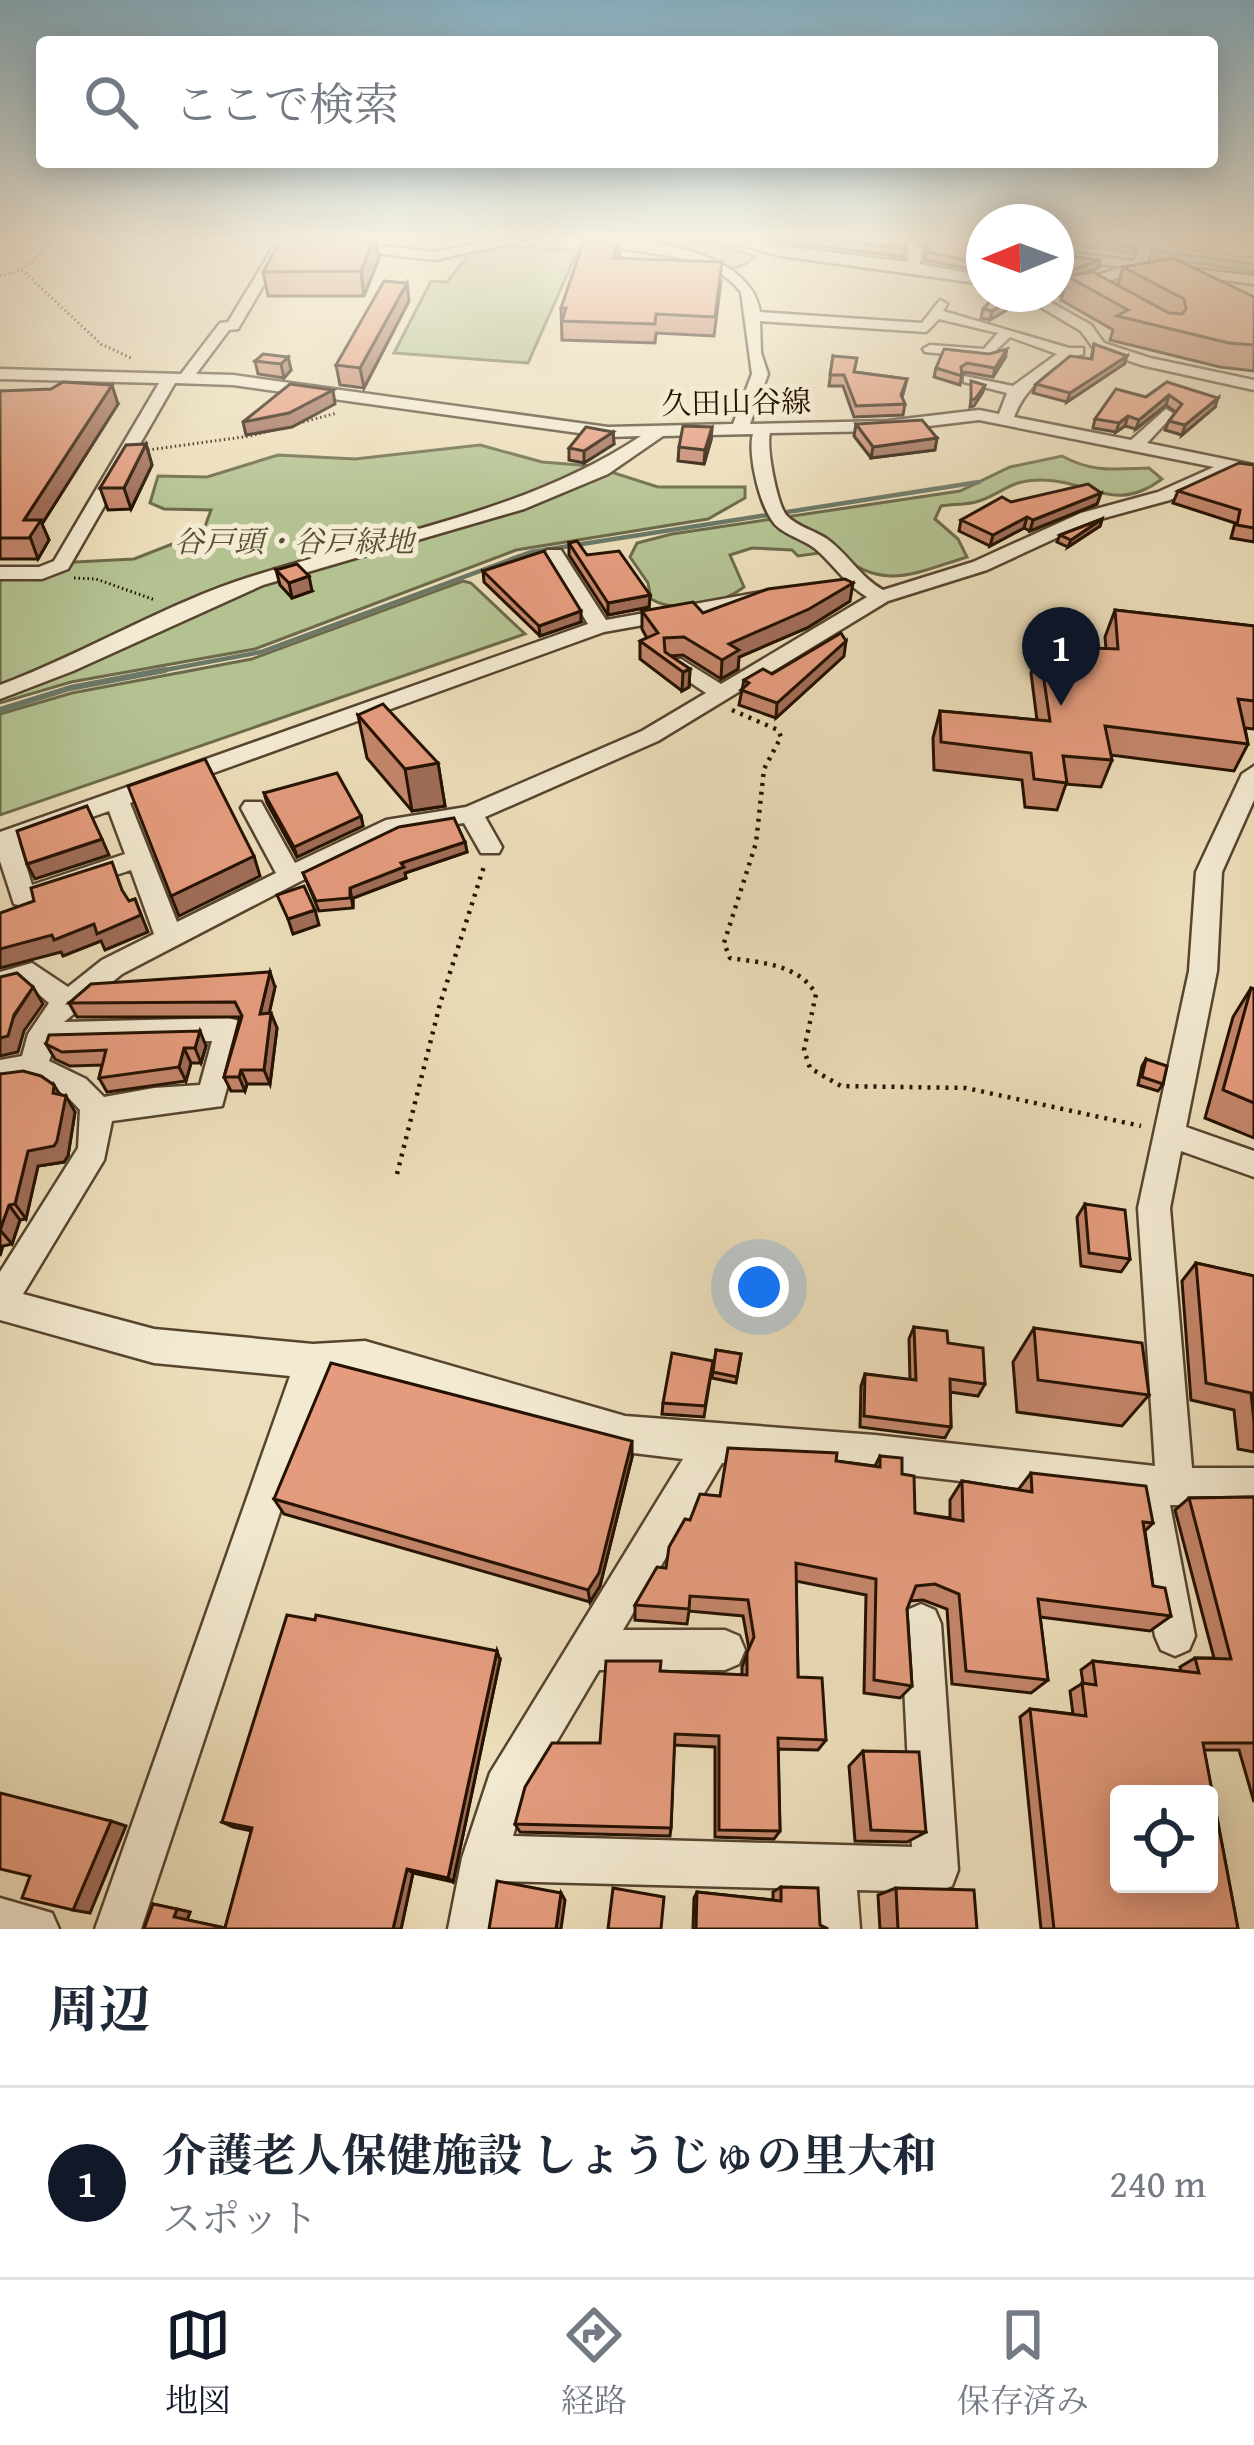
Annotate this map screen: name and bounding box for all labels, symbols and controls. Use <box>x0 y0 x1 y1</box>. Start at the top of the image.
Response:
search box <box>36 36 1218 168</box>
icon: search <box>78 69 144 135</box>
text: ここで検索 <box>174 71 399 136</box>
north arrow <box>966 204 1074 312</box>
street label: 久田山谷線 <box>661 379 811 425</box>
park label: 谷戸頭・谷戸緑地 <box>174 519 417 563</box>
pin: 1 <box>1022 607 1100 706</box>
your location <box>729 1257 789 1317</box>
map controls <box>1110 1785 1218 1893</box>
button: locate <box>1110 1785 1218 1893</box>
text: 周辺 <box>48 1971 150 2046</box>
text: 介護老人保健施設 しょうじゅの里大和 <box>162 2122 937 2187</box>
text: 1 <box>77 2154 97 2211</box>
text: 240 m <box>1109 2154 1206 2211</box>
text: スポット <box>162 2189 318 2246</box>
tab: 地図 <box>165 2302 231 2424</box>
tab: 経路 <box>561 2302 627 2424</box>
tab: 保存済み <box>957 2302 1089 2424</box>

